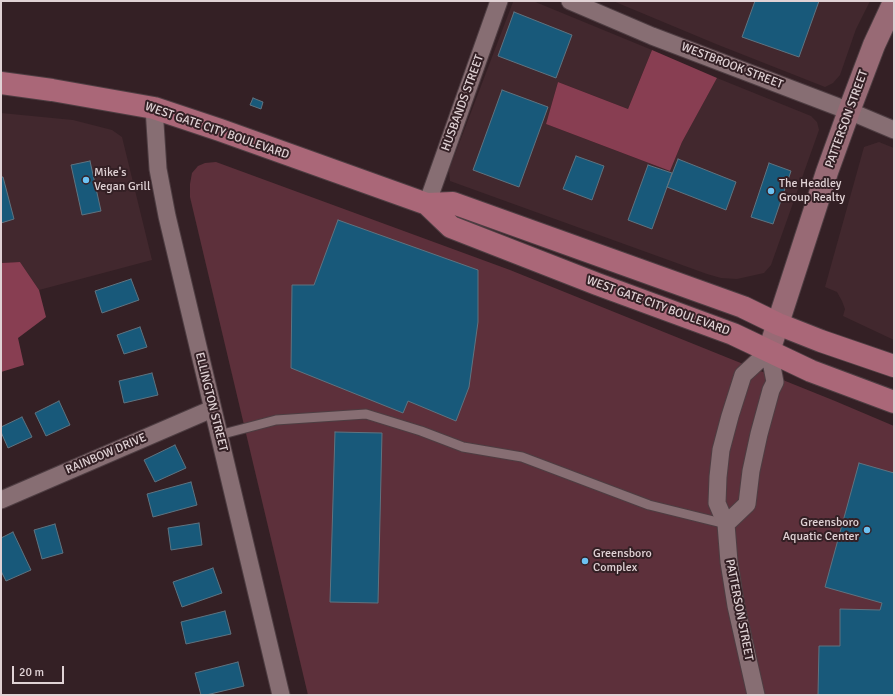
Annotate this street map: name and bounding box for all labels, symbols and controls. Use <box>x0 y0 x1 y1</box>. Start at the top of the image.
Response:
street label: WESTBROOK STREET <box>679 40 785 92</box>
street label: HUSBANDS STREET <box>439 53 487 153</box>
street label: PATTERSON STREET <box>823 68 871 170</box>
street label: WEST GATE CITY BOULEVARD <box>143 100 291 162</box>
place label: Mike's Vegan Grill <box>94 166 150 194</box>
marker: Mike's Vegan Grill <box>81 175 91 185</box>
place label: The Headley Group Realty <box>779 177 845 205</box>
marker: The Headley Group Realty <box>766 186 776 196</box>
street label: WEST GATE CITY BOULEVARD <box>584 273 732 339</box>
street label: ELLINGTON STREET <box>192 351 230 453</box>
street label: RAINBOW DRIVE <box>63 431 149 477</box>
place label: Greensboro Aquatic Center <box>783 516 859 544</box>
marker: Greensboro Aquatic Center <box>862 525 872 535</box>
place label: Greensboro Complex <box>593 547 652 575</box>
marker: Greensboro Complex <box>580 556 590 566</box>
street label: PATTERSON STREET <box>722 558 756 662</box>
scale bar <box>14 658 66 684</box>
text: 20 m <box>19 665 44 680</box>

